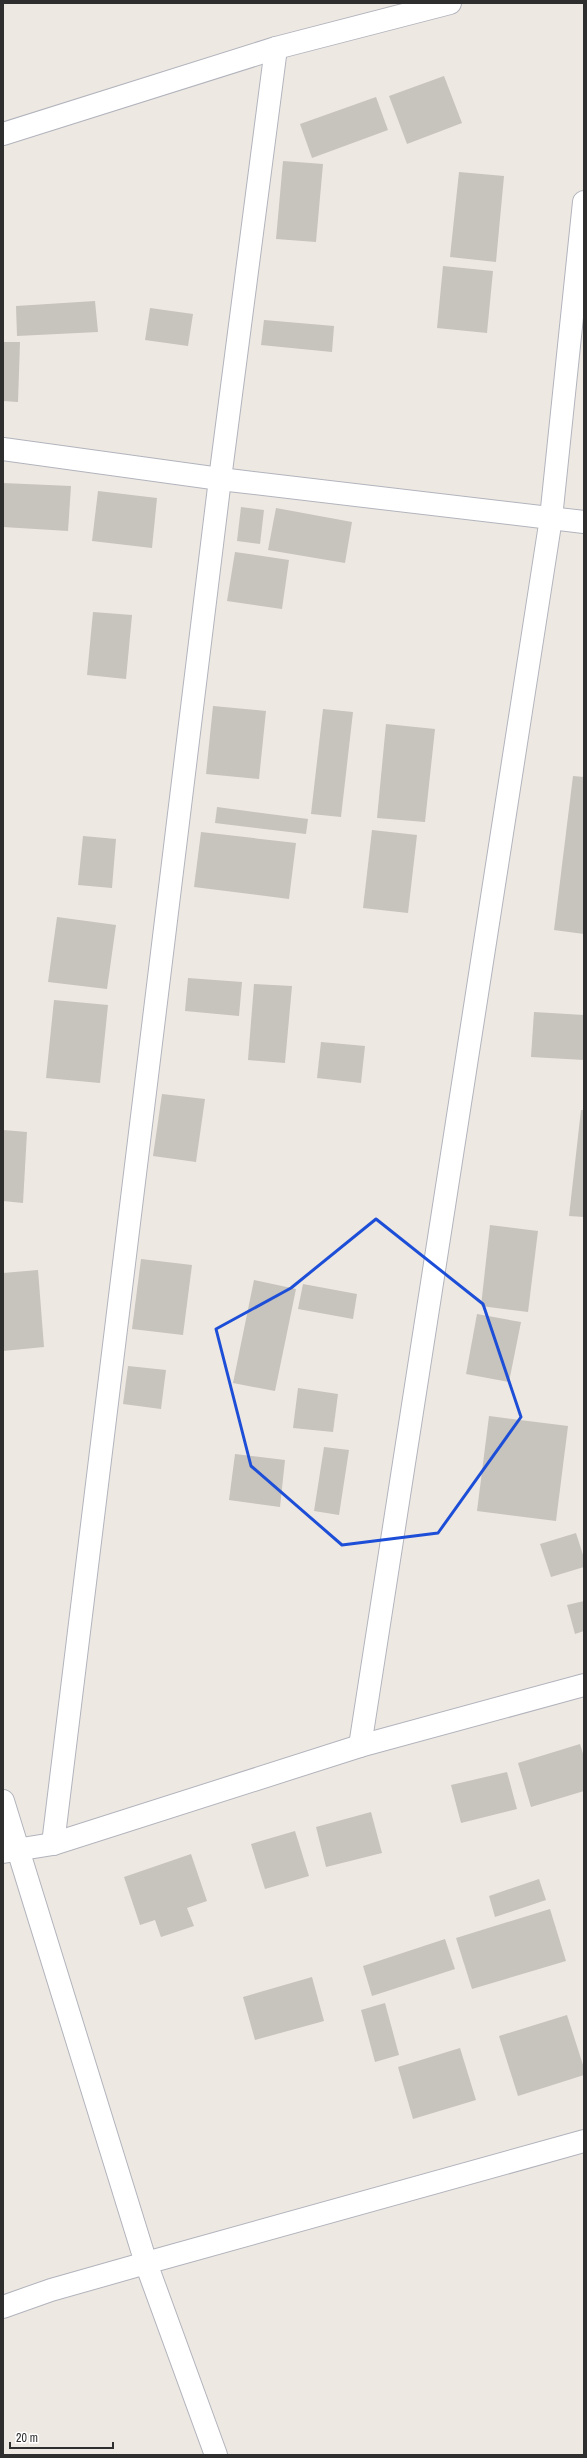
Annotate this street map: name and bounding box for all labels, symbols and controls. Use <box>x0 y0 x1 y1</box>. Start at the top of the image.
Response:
scale bar <box>10 2424 113 2450</box>
text: 20 m <box>16 2430 38 2446</box>

